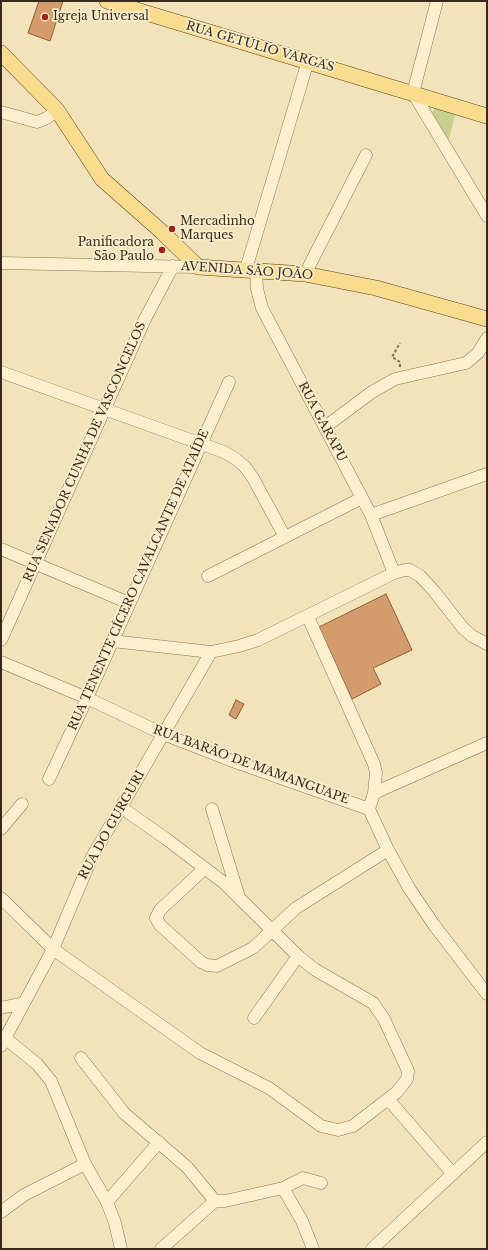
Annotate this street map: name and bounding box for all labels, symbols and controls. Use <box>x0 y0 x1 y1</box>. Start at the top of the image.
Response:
place label: Igreja Universal <box>53 10 149 24</box>
marker: Igreja Universal <box>40 12 50 22</box>
street label: RUA GETÚLIO VARGAS <box>184 19 336 75</box>
place label: Mercadinho Marques <box>180 215 255 243</box>
marker: Mercadinho Marques <box>167 224 177 234</box>
place label: Panificadora São Paulo <box>78 236 154 264</box>
marker: Panificadora São Paulo <box>157 245 167 255</box>
street label: AVENIDA SÃO JOÃO <box>180 259 314 283</box>
street label: RUA SENADOR CUNHA DE VASCONCELOS <box>21 320 149 584</box>
street label: RUA GARAPU <box>295 380 349 464</box>
street label: RUA TENENTE CÍCERO CAVALCANTE DE ATAÍDE <box>66 427 212 733</box>
street label: RUA BARÃO DE MAMANGUAPE <box>151 723 351 807</box>
street label: RUA DO GURGURI <box>76 768 148 882</box>

